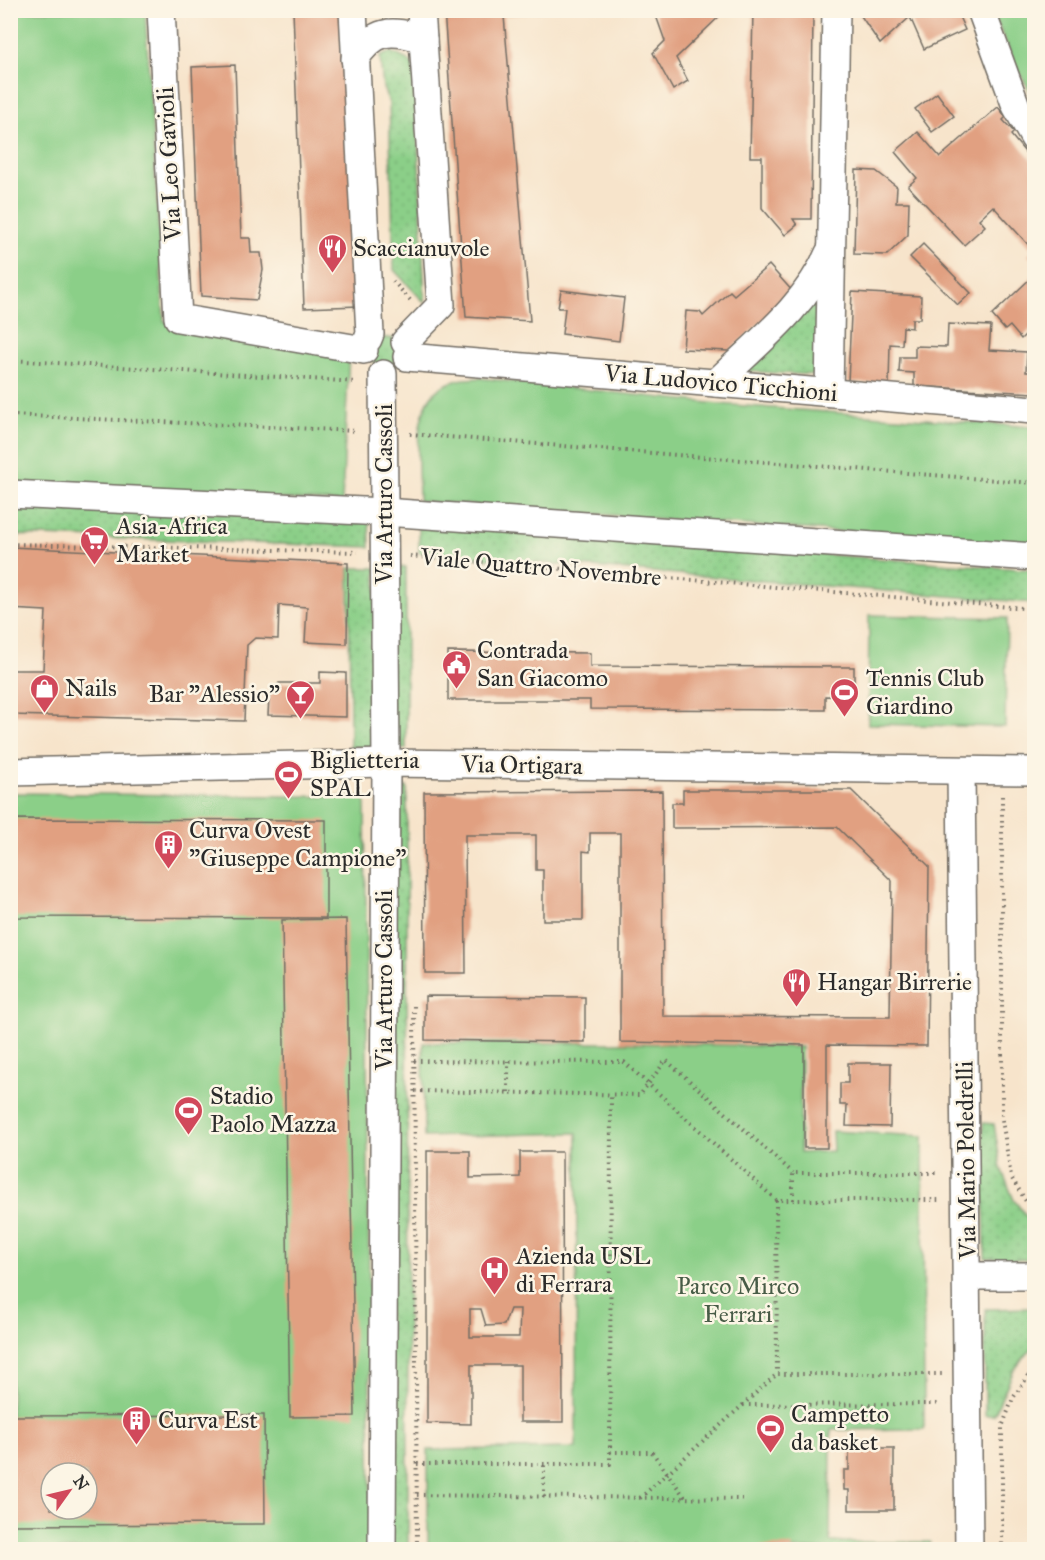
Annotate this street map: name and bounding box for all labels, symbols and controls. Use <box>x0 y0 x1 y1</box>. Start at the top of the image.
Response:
street label: Via Leo Gavioli <box>150 86 188 243</box>
restaurant icon: Scaccianuvole <box>316 232 348 274</box>
place label: Scaccianuvole <box>353 233 490 263</box>
street label: Via Ludovico Ticchioni <box>602 358 839 408</box>
street label: Via Arturo Cassoli <box>369 403 399 585</box>
place label: Asia-Africa Market <box>115 511 228 569</box>
supermarket icon: Asia-Africa Market <box>79 524 111 566</box>
street label: Viale Quattro Novembre <box>418 541 663 592</box>
place label: Contrada San Giacomo <box>477 635 608 693</box>
public building icon: Contrada San Giacomo <box>440 648 472 690</box>
place label: Tennis Club Giardino <box>866 663 984 721</box>
shop icon: Nails <box>28 672 60 714</box>
place label: Nails <box>65 673 117 703</box>
sports icon: Tennis Club Giardino <box>829 676 861 718</box>
bar icon: Bar "Alessio" <box>285 678 317 720</box>
place label: Bar "Alessio" <box>149 679 280 709</box>
place label: Biglietteria SPAL <box>310 745 420 803</box>
street label: Via Ortigara <box>460 749 584 781</box>
sports icon: Biglietteria SPAL <box>273 758 305 800</box>
place label: Curva Ovest "Giuseppe Campione" <box>189 815 406 873</box>
building icon: Curva Ovest "Giuseppe Campione" <box>152 828 184 870</box>
street label: Via Arturo Cassoli <box>369 889 399 1071</box>
restaurant icon: Hangar Birrerie <box>780 966 812 1008</box>
place label: Hangar Birrerie <box>817 967 972 997</box>
street label: Via Mario Poledrelli <box>949 1060 983 1261</box>
place label: Stadio Paolo Mazza <box>210 1081 338 1139</box>
sports icon: Stadio Paolo Mazza <box>173 1094 205 1136</box>
place label: Azienda USL di Ferrara <box>515 1241 651 1299</box>
hospital icon: Azienda USL di Ferrara <box>479 1254 511 1296</box>
park label: Parco Mirco Ferrari <box>677 1271 799 1329</box>
place label: Campetto da basket <box>791 1399 889 1457</box>
building icon: Curva Est <box>121 1404 153 1446</box>
place label: Curva Est <box>158 1405 258 1435</box>
sports icon: Campetto da basket <box>754 1412 786 1454</box>
north arrow <box>39 1461 99 1521</box>
text: N <box>69 1472 93 1494</box>

